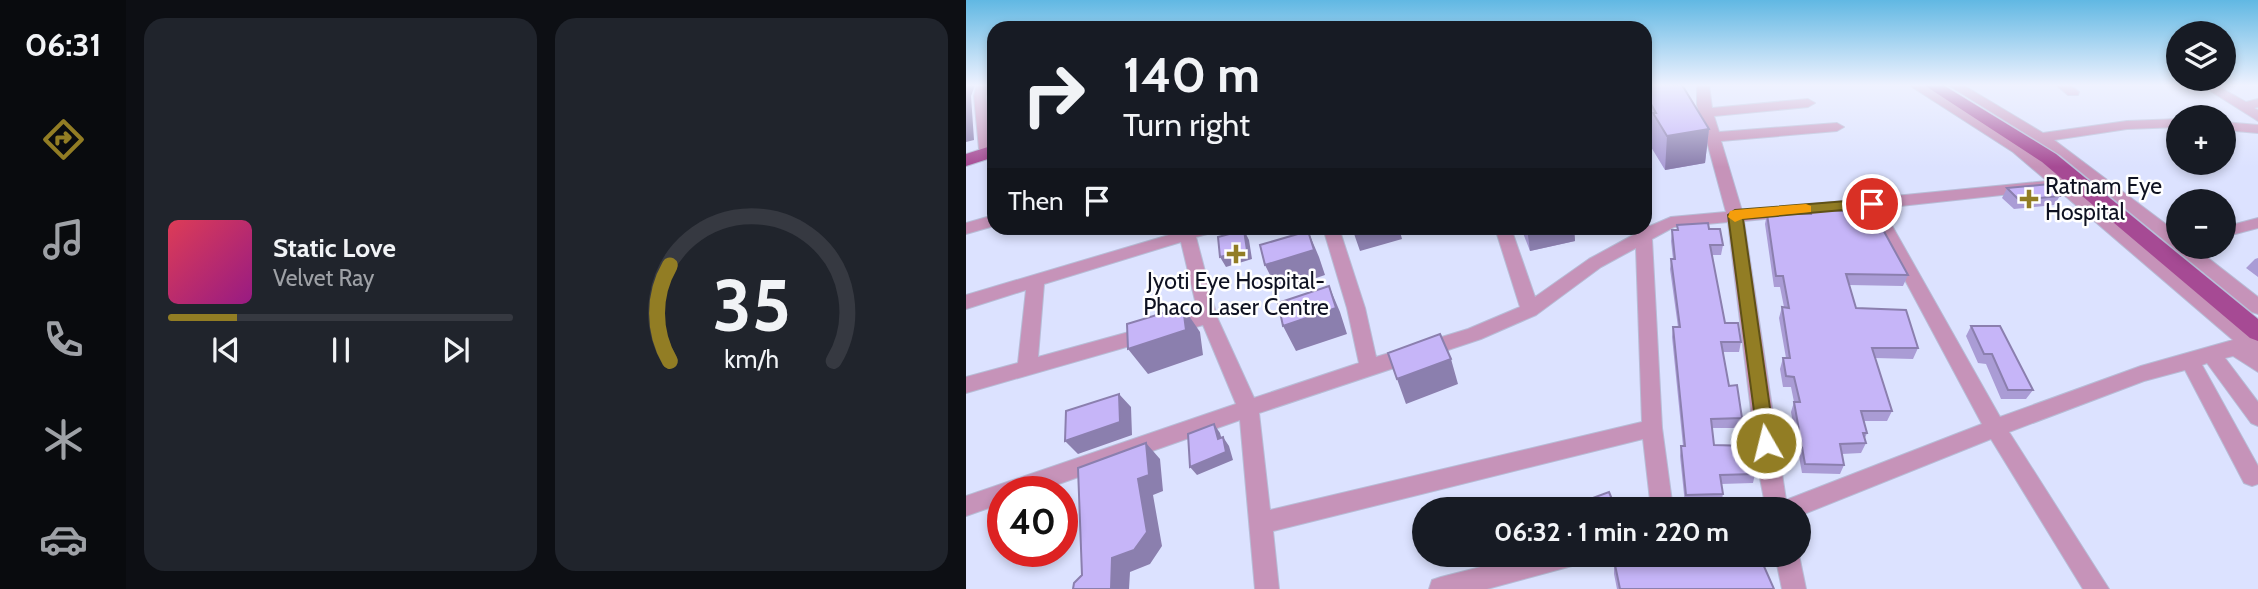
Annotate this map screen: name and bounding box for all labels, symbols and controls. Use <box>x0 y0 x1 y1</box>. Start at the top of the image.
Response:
map controls <box>2166 21 2236 259</box>
button: layers <box>2166 21 2236 91</box>
text: 06:31 <box>25 25 101 64</box>
text: 140 m <box>1123 45 1260 104</box>
icon: right <box>1008 49 1099 140</box>
text: Turn right <box>1123 105 1250 144</box>
button: + <box>2166 105 2236 175</box>
icon: directions <box>39 115 88 164</box>
place label: Ratnam Eye Hospital <box>2045 172 2162 226</box>
pin <box>1842 174 1902 234</box>
icon: arrive <box>1078 182 1116 220</box>
text: Then <box>1008 185 1064 217</box>
icon: arrive <box>1853 185 1891 223</box>
marker: Ratnam Eye Hospital <box>2019 189 2039 209</box>
button: − <box>2166 189 2236 259</box>
icon: music <box>39 215 88 264</box>
text: Static Love <box>273 232 396 264</box>
marker: Jyoti Eye Hospital- Phaco Laser Centre <box>1226 244 1246 264</box>
text: 35 <box>712 261 791 349</box>
text: Velvet Ray <box>273 264 374 292</box>
place label: Jyoti Eye Hospital- Phaco Laser Centre <box>1143 267 1329 321</box>
icon: phone <box>39 315 88 364</box>
icon: previous <box>207 331 245 369</box>
icon: pause <box>322 331 360 369</box>
icon: next <box>437 331 475 369</box>
text: km/h <box>724 343 779 373</box>
position arrow <box>1729 406 1803 480</box>
icon: climate <box>39 415 88 464</box>
speed limit sign: 40 <box>987 476 1078 567</box>
icon: car <box>39 515 88 564</box>
text: 06:32 · 1 min · 220 m <box>1494 516 1729 548</box>

